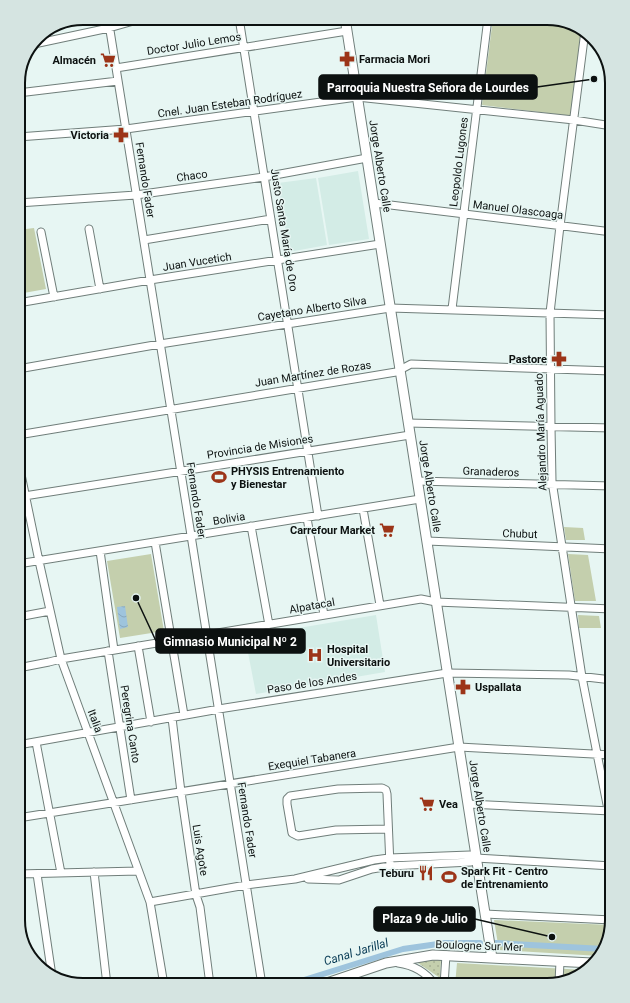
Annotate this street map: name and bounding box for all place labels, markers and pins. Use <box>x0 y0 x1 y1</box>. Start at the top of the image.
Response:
pharmacy icon: Farmacia Mori <box>338 50 356 68</box>
supermarket icon: Almacén <box>99 51 117 69</box>
place label: Farmacia Mori <box>359 53 430 66</box>
place label: Almacén <box>52 54 96 67</box>
callout: Parroquia Nuestra Señora de Lourdes <box>319 75 537 99</box>
pharmacy icon: Victoria <box>112 126 130 144</box>
place label: Victoria <box>71 129 109 142</box>
pharmacy icon: Pastore <box>550 350 568 368</box>
place label: Pastore <box>509 353 547 366</box>
place label: PHYSIS Entrenamiento y Bienestar <box>231 465 344 491</box>
sports icon: PHYSIS Entrenamiento y Bienestar <box>210 468 228 486</box>
supermarket icon: Carrefour Market <box>378 521 396 539</box>
place label: Carrefour Market <box>290 524 375 537</box>
callout: Gimnasio Municipal Nº 2 <box>156 629 305 653</box>
place label: Hospital Universitario <box>327 643 390 669</box>
hospital icon: Hospital Universitario <box>306 646 324 664</box>
pharmacy icon: Uspallata <box>454 678 472 696</box>
place label: Uspallata <box>475 681 521 694</box>
supermarket icon: Vea <box>418 795 436 813</box>
place label: Vea <box>439 798 458 811</box>
restaurant icon: Teburu <box>417 864 435 882</box>
place label: Spark Fit - Centro de Entrenamiento <box>461 865 548 891</box>
place label: Teburu <box>379 867 414 880</box>
sports icon: Spark Fit - Centro de Entrenamiento <box>440 868 458 886</box>
callout: Plaza 9 de Julio <box>374 907 475 931</box>

